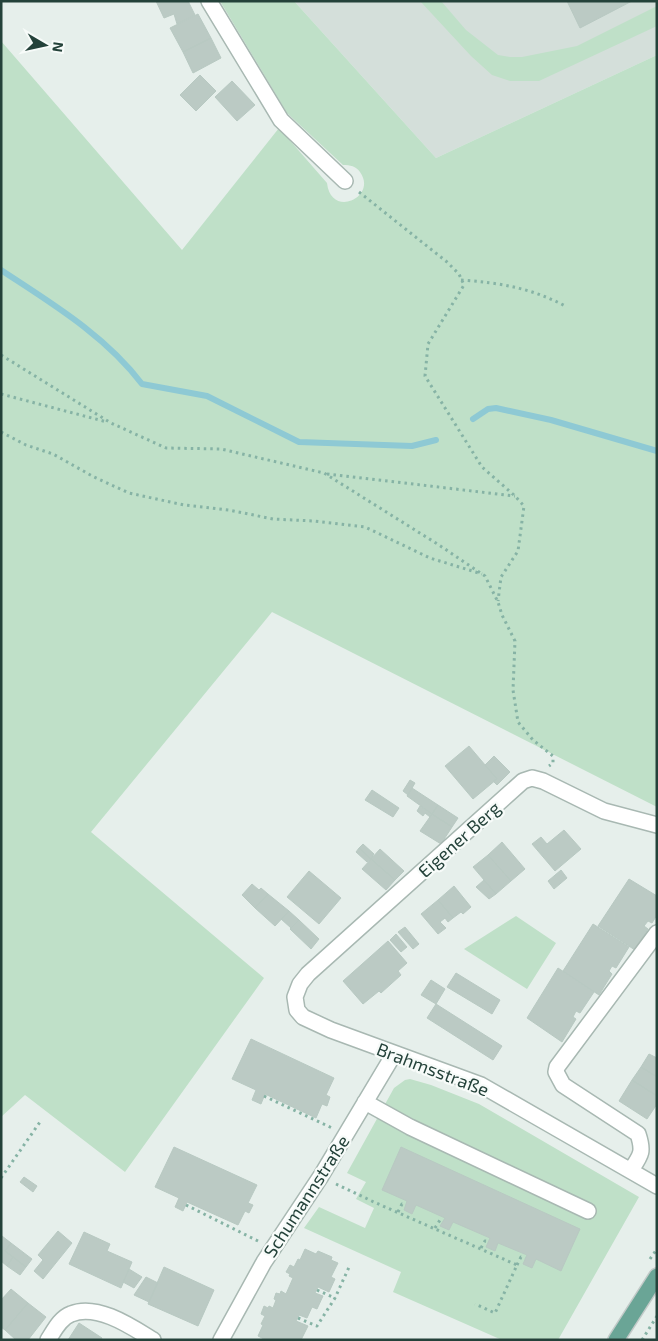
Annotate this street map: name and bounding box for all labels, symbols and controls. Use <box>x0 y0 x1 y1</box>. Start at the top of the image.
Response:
north arrow <box>20 20 70 70</box>
text: N <box>49 41 68 53</box>
street label: Eigener Berg <box>413 796 505 882</box>
street label: Brahmsstraße <box>374 1037 492 1101</box>
street label: Schumannstraße <box>258 1131 354 1261</box>

